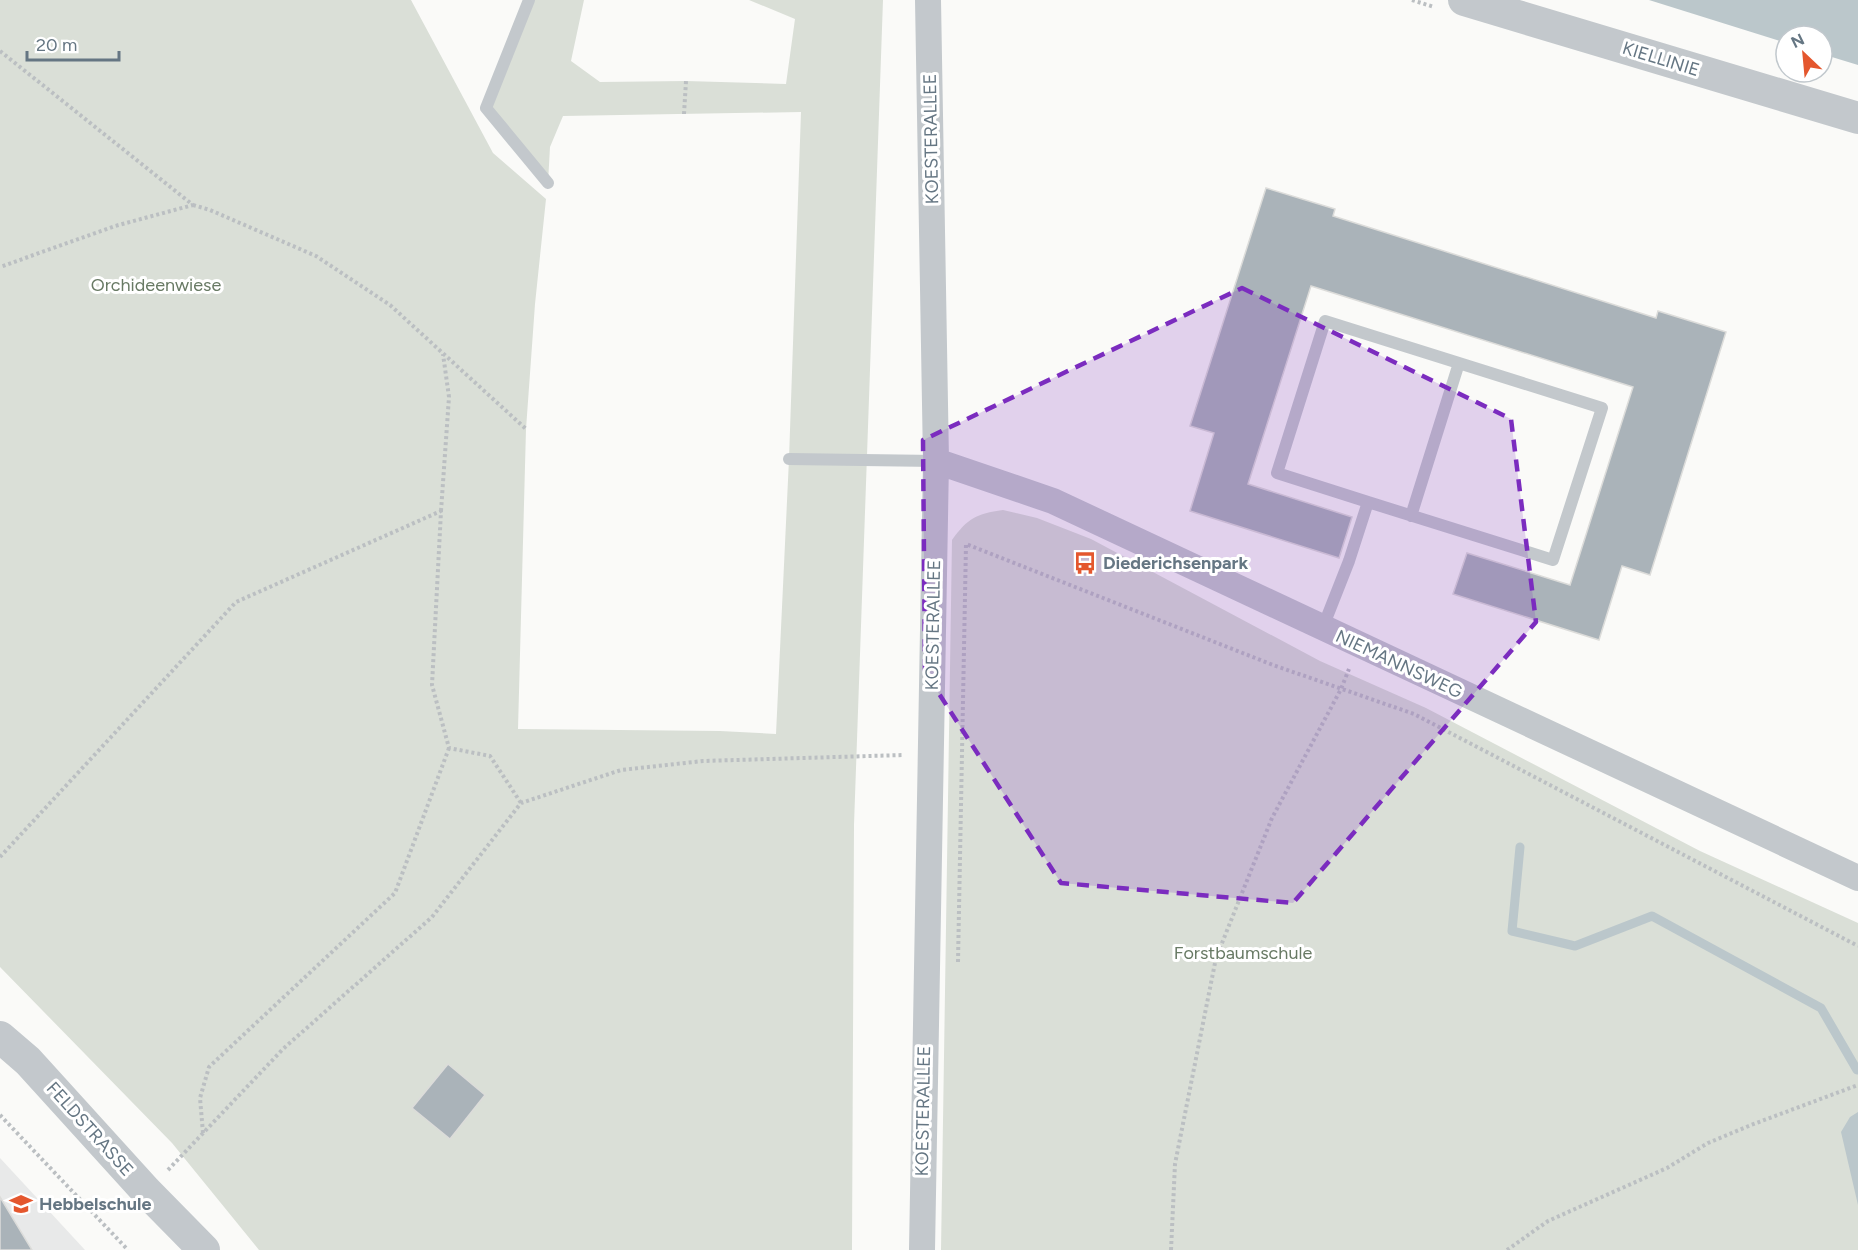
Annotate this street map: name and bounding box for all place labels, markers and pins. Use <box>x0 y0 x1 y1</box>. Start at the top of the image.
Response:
bus stop icon: Diederichsenpark <box>1072 550 1098 576</box>
place label: Diederichsenpark <box>1103 552 1248 574</box>
school or university icon: Hebbelschule <box>8 1191 34 1217</box>
place label: Hebbelschule <box>39 1193 151 1215</box>

